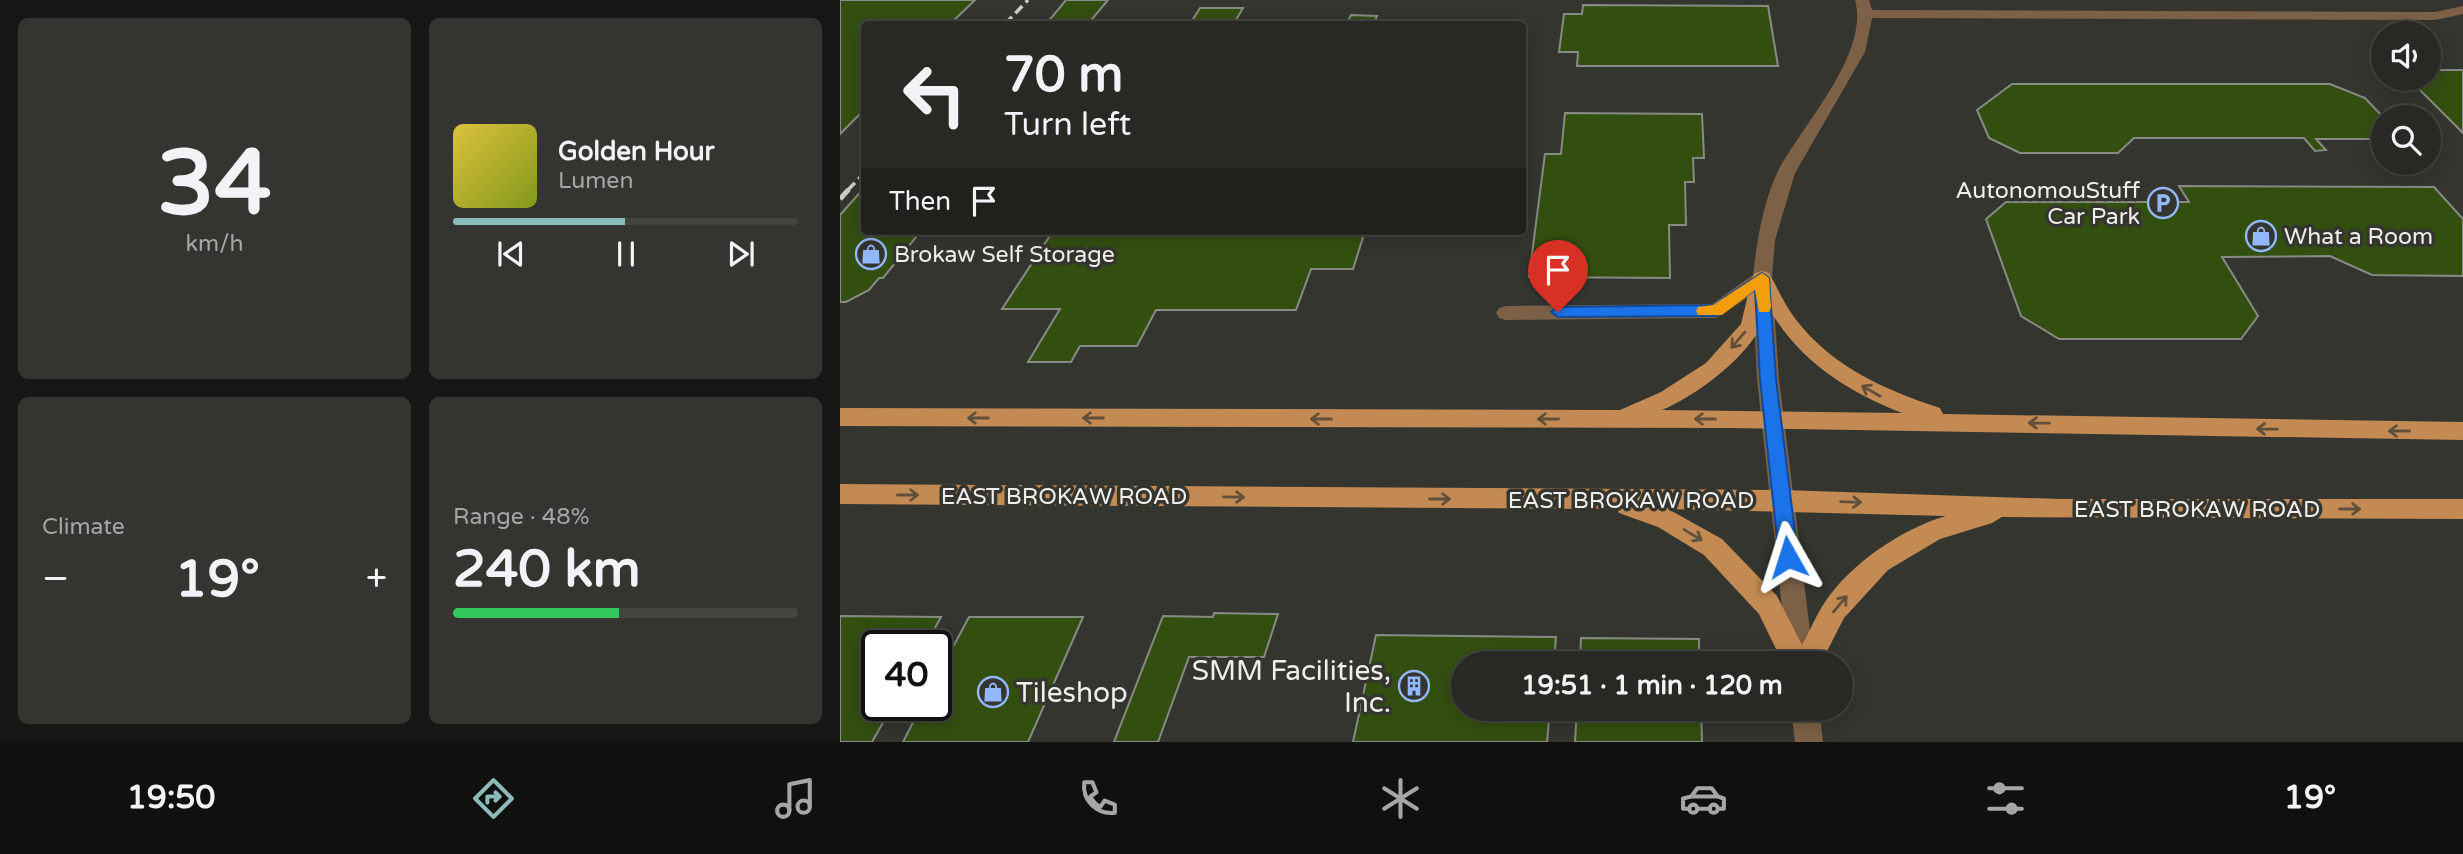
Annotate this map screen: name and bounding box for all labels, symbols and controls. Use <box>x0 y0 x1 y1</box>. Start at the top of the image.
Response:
map controls <box>2371 21 2441 175</box>
button: sound <box>2371 21 2441 91</box>
text: 70 m <box>1004 46 1123 105</box>
icon: left <box>889 49 980 140</box>
button: search <box>2371 105 2441 175</box>
text: Turn left <box>1004 106 1131 144</box>
text: 34 <box>157 129 272 239</box>
text: Golden Hour <box>558 136 715 167</box>
text: Lumen <box>558 167 633 195</box>
place label: AutonomouStuff Car Park <box>1955 177 2140 231</box>
icon: arrive <box>965 182 1003 220</box>
text: Then <box>889 186 951 217</box>
parking icon: AutonomouStuff Car Park <box>2146 186 2180 220</box>
shop icon: What a Room <box>2244 219 2278 253</box>
place label: What a Room <box>2284 223 2433 251</box>
text: km/h <box>186 230 243 258</box>
icon: previous <box>492 235 530 273</box>
icon: pause <box>607 235 645 273</box>
icon: next <box>722 235 760 273</box>
shop icon: Brokaw Self Storage <box>854 237 888 271</box>
pin <box>1528 240 1588 312</box>
place label: Brokaw Self Storage <box>894 241 1115 269</box>
icon: arrive <box>1539 251 1577 289</box>
one-way arrow <box>1730 331 1746 349</box>
one-way arrow <box>1861 383 1881 397</box>
one-way arrow <box>967 411 990 425</box>
one-way arrow <box>1082 411 1105 425</box>
one-way arrow <box>1309 412 1332 426</box>
one-way arrow <box>1537 412 1560 426</box>
one-way arrow <box>1694 412 1717 426</box>
one-way arrow <box>2028 417 2051 430</box>
one-way arrow <box>2255 422 2278 435</box>
one-way arrow <box>2388 424 2411 438</box>
street label: EAST BROKAW ROAD <box>941 483 1187 511</box>
street label: EAST BROKAW ROAD <box>1508 487 1754 515</box>
one-way arrow <box>896 488 919 502</box>
one-way arrow <box>1222 490 1245 504</box>
one-way arrow <box>1429 492 1452 506</box>
one-way arrow <box>1839 495 1862 508</box>
street label: EAST BROKAW ROAD <box>2074 496 2320 524</box>
one-way arrow <box>2338 502 2361 516</box>
text: Range · 48% <box>453 503 589 531</box>
text: Climate <box>42 513 125 541</box>
position arrow <box>1751 520 1825 594</box>
one-way arrow <box>1683 529 1703 543</box>
text: 240 km <box>453 538 641 601</box>
text: 19° <box>175 548 260 611</box>
text: − <box>42 556 69 602</box>
text: + <box>366 556 387 602</box>
one-way arrow <box>1833 596 1848 614</box>
speed limit sign: 40 <box>861 630 952 721</box>
place label: SMM Facilities, Inc. <box>1192 654 1391 720</box>
building icon: SMM Facilities, Inc. <box>1397 669 1431 703</box>
text: 19:51 · 1 min · 120 m <box>1521 670 1783 701</box>
shop icon: Tileshop <box>976 675 1010 709</box>
place label: Tileshop <box>1016 676 1128 710</box>
icon: directions <box>469 774 518 823</box>
icon: music <box>771 774 820 823</box>
icon: phone <box>1074 774 1123 823</box>
icon: climate <box>1376 774 1425 823</box>
icon: car <box>1679 774 1728 823</box>
icon: filters <box>1981 774 2030 823</box>
text: 19:50 <box>127 779 215 817</box>
text: 19° <box>2284 779 2336 817</box>

